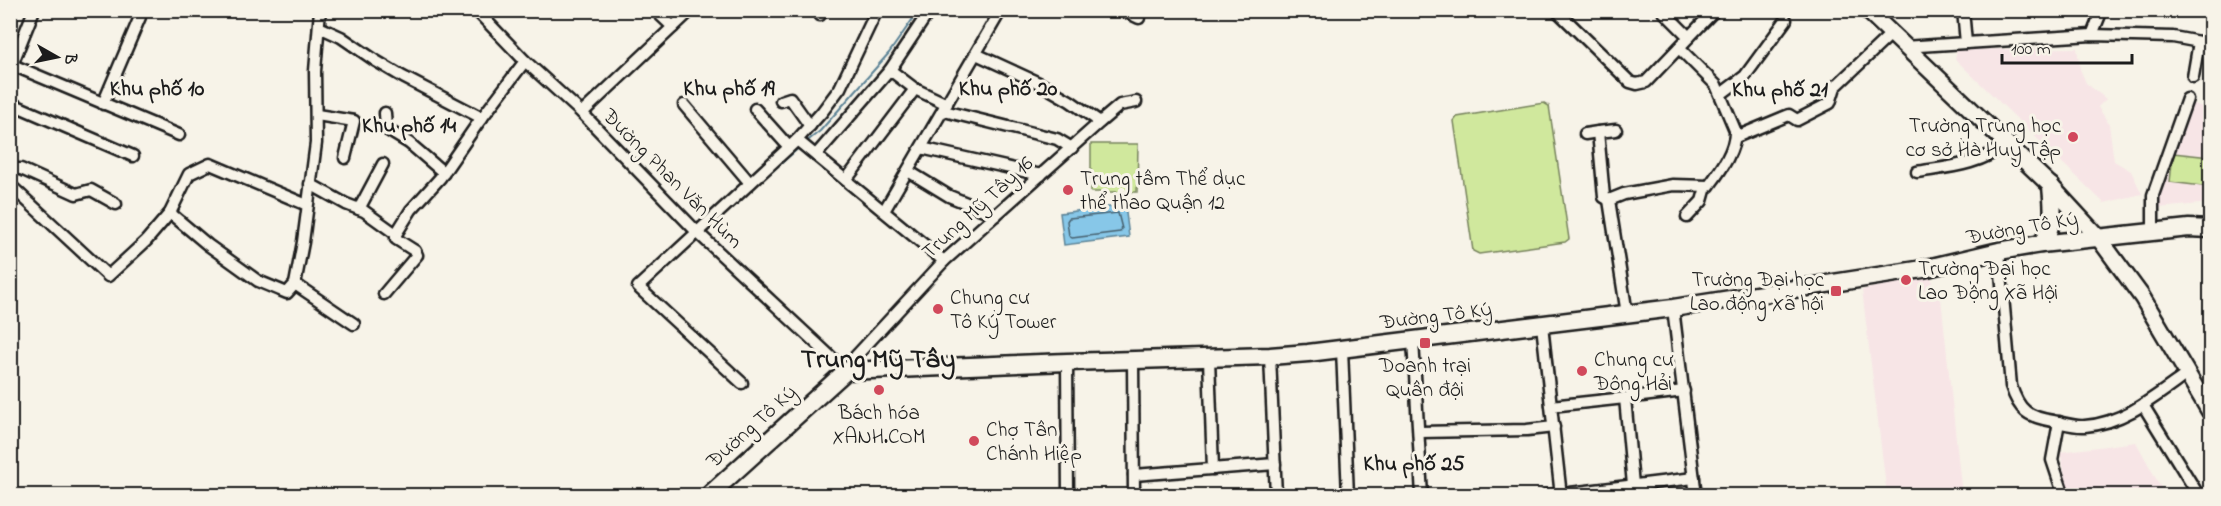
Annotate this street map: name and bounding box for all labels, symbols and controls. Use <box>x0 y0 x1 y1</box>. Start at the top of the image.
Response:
north arrow <box>27 27 87 87</box>
scale bar <box>2002 27 2132 65</box>
text: 100 m <box>2011 37 2051 63</box>
text: B <box>57 51 83 66</box>
district label: Khu phố 10 <box>110 74 205 106</box>
district label: Khu phố 19 <box>683 74 775 106</box>
district label: Khu phố 20 <box>959 74 1058 106</box>
district label: Khu phố 21 <box>1732 75 1828 107</box>
street label: Đường Phan Văn Hùm <box>592 102 749 258</box>
district label: Khu phố 14 <box>362 111 457 143</box>
place label: Trường Trung học cơ sở Hà Huy Tập <box>1905 112 2062 168</box>
marker: Trường Trung học cơ sở Hà Huy Tập <box>2066 130 2080 144</box>
street label: Trung Mỹ Tây 16 <box>916 150 1042 268</box>
place label: Trung tâm Thể dục thể thao Quận 12 <box>1080 165 1246 219</box>
marker: Trung tâm Thể dục thể thao Quận 12 <box>1061 183 1075 197</box>
street label: Đường Tô Ký <box>1963 204 2081 256</box>
place label: Trường Đại học Lao Động Xã Hội <box>1918 255 2058 311</box>
place label: Trường Đại học Lao động Xã hội <box>1690 266 1825 322</box>
marker: Trường Đại học Lao Động Xã Hội <box>1899 273 1913 287</box>
place label: Chung cư Tô Ký Tower <box>950 284 1057 340</box>
marker: Trường Đại học Lao động Xã hội <box>1829 284 1843 298</box>
street label: Đường Tô Ký <box>1378 295 1494 341</box>
marker: Chung cư Tô Ký Tower <box>931 302 945 316</box>
marker: Doanh trại Quân đội <box>1418 336 1432 350</box>
district label: Trung Mỹ Tây <box>801 341 955 381</box>
place label: Chung cư Đông Hải <box>1593 346 1674 402</box>
place label: Doanh trại Quân đội <box>1378 352 1471 406</box>
marker: Chung cư Đông Hải <box>1575 364 1589 378</box>
street label: Đường Tô Ký <box>700 379 806 478</box>
marker: Bách hóa XANH.COM <box>872 383 886 397</box>
place label: Bách hóa XANH.COM <box>832 399 926 453</box>
place label: Chợ Tân Chánh Hiệp <box>986 416 1082 470</box>
marker: Chợ Tân Chánh Hiệp <box>967 434 981 448</box>
district label: Khu phố 25 <box>1363 449 1465 481</box>

